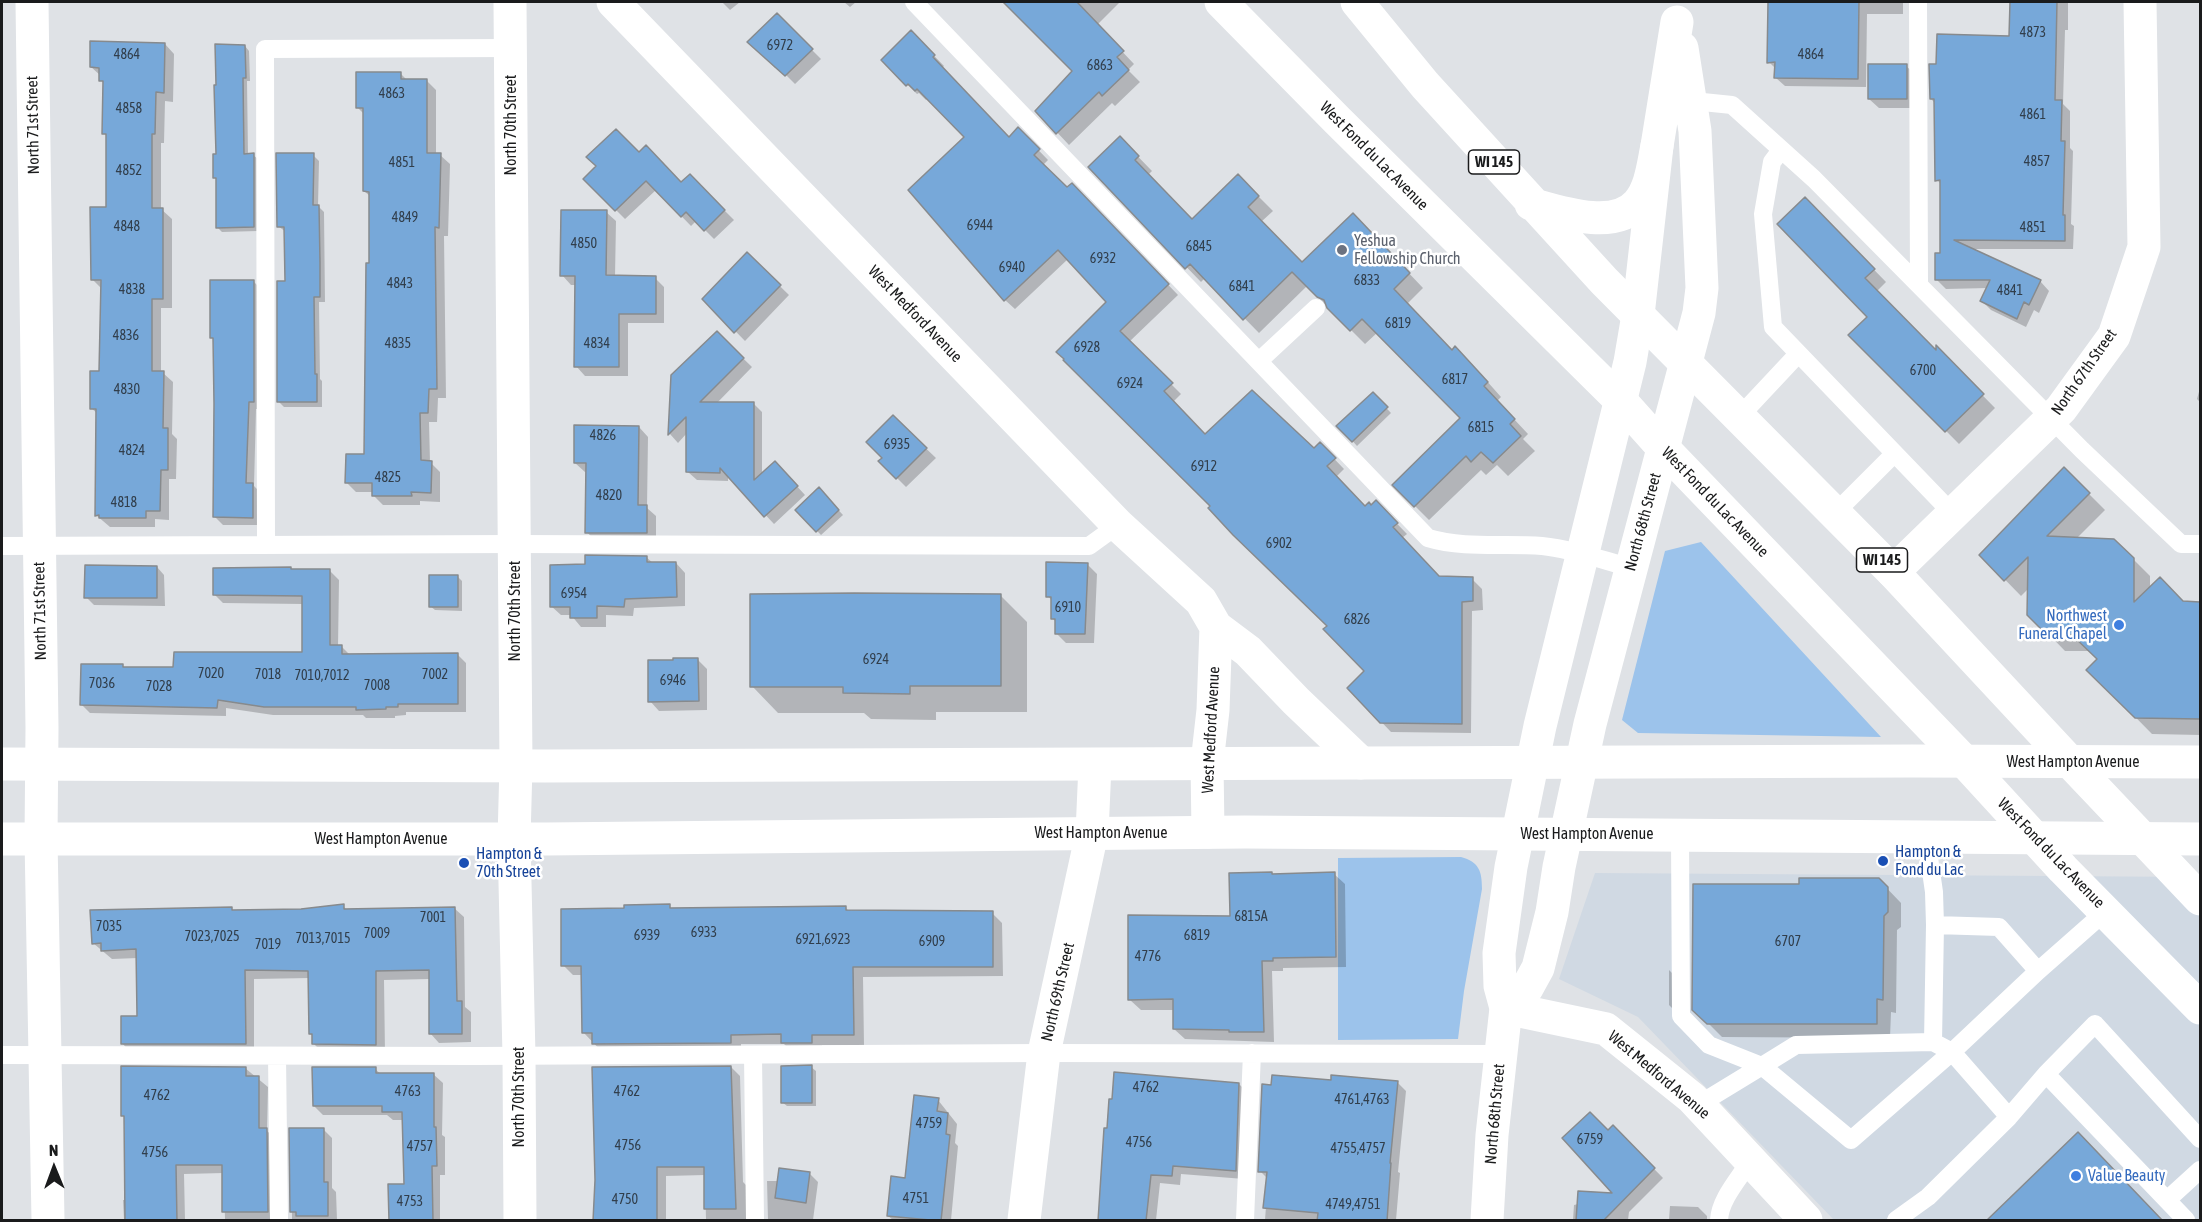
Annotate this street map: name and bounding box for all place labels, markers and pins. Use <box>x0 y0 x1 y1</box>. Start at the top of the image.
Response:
place label: Yeshua Fellowship Church <box>1354 231 1461 269</box>
marker: Yeshua Fellowship Church <box>1335 243 1349 257</box>
place label: Northwest Funeral Chapel <box>2018 606 2107 644</box>
marker: Northwest Funeral Chapel <box>2112 618 2126 632</box>
place label: Hampton & Fond du Lac <box>1895 842 1963 880</box>
place label: Hampton & 70th Street <box>476 844 542 882</box>
marker: Hampton & Fond du Lac <box>1876 854 1890 868</box>
marker: Hampton & 70th Street <box>457 856 471 870</box>
place label: Value Beauty <box>2088 1166 2165 1186</box>
marker: Value Beauty <box>2069 1169 2083 1183</box>

